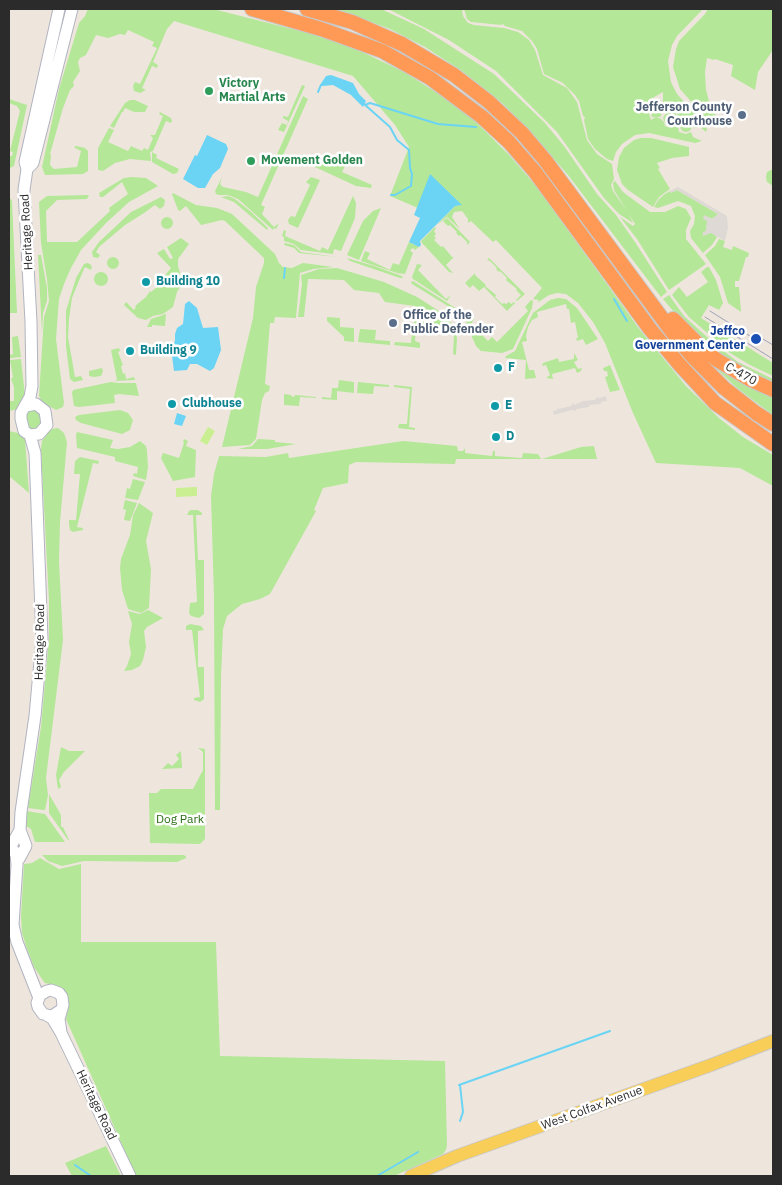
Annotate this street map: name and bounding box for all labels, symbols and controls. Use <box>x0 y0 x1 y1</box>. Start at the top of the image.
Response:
place label: Victory Martial Arts <box>219 77 286 105</box>
marker: Victory Martial Arts <box>203 85 215 97</box>
place label: Jefferson County Courthouse <box>636 101 732 129</box>
marker: Jefferson County Courthouse <box>736 109 748 121</box>
place label: Movement Golden <box>261 154 363 168</box>
marker: Movement Golden <box>245 155 257 167</box>
street label: Heritage Road <box>18 193 36 271</box>
place label: Building 10 <box>156 275 220 289</box>
marker: Building 10 <box>140 276 152 288</box>
place label: Office of the Public Defender <box>403 309 494 337</box>
marker: Office of the Public Defender <box>387 317 399 329</box>
place label: Jeffco Government Center <box>635 325 745 353</box>
marker: Jeffco Government Center <box>749 332 763 346</box>
place label: Building 9 <box>140 344 197 358</box>
marker: Building 9 <box>124 345 136 357</box>
street label: C-470 <box>723 360 759 388</box>
place label: F <box>508 361 515 375</box>
marker: F <box>492 362 504 374</box>
place label: Clubhouse <box>182 397 242 411</box>
marker: Clubhouse <box>166 398 178 410</box>
place label: E <box>505 399 512 413</box>
marker: E <box>489 400 501 412</box>
place label: D <box>506 430 514 444</box>
marker: D <box>490 431 502 443</box>
street label: Heritage Road <box>32 604 48 680</box>
park label: Dog Park <box>156 813 204 827</box>
street label: Heritage Road <box>73 1068 119 1142</box>
street label: West Colfax Avenue <box>539 1083 645 1133</box>

